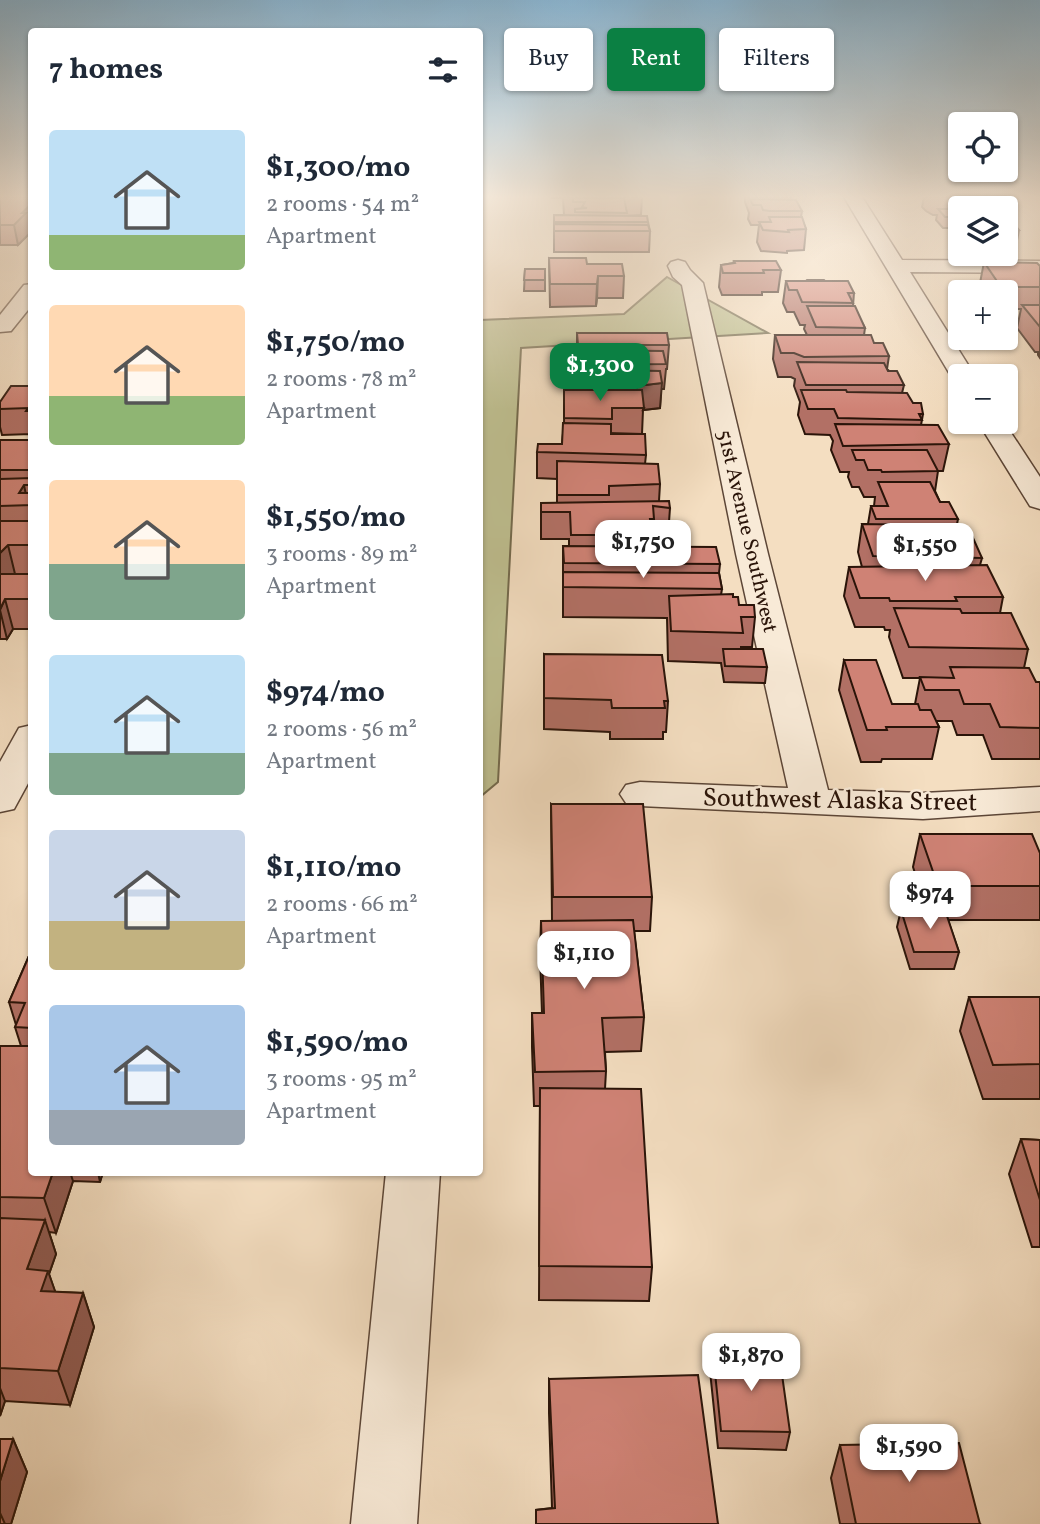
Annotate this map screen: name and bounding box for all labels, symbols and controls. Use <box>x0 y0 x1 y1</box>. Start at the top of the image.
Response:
chip: Buy <box>504 28 593 91</box>
chip: Rent <box>607 28 705 91</box>
chip: Filters <box>719 28 834 91</box>
text: 7 homes <box>49 49 163 91</box>
icon: filters <box>424 51 462 89</box>
map controls <box>948 112 1018 434</box>
button: locate <box>948 112 1018 182</box>
text: $1,300/mo <box>266 147 410 189</box>
icon: home <box>105 158 189 242</box>
text: 2 rooms · 54 m² <box>266 189 419 221</box>
button: layers <box>948 196 1018 266</box>
text: Apartment <box>266 221 377 253</box>
button: + <box>948 280 1018 350</box>
text: $1,750/mo <box>266 322 405 364</box>
icon: home <box>105 333 189 417</box>
pin: $1,300 <box>543 344 657 403</box>
text: $1,300 <box>566 350 634 382</box>
text: 2 rooms · 78 m² <box>266 364 417 396</box>
button: − <box>948 364 1018 434</box>
text: Apartment <box>266 396 377 428</box>
street label: 51st Avenue Southwest <box>709 427 784 636</box>
text: $1,550/mo <box>266 497 406 539</box>
icon: home <box>105 508 189 592</box>
pin: $1,750 <box>586 520 700 580</box>
pin: $1,550 <box>868 524 982 583</box>
text: $1,750 <box>611 527 675 559</box>
text: $1,550 <box>893 530 957 562</box>
text: 3 rooms · 89 m² <box>266 539 418 571</box>
text: Apartment <box>266 571 377 603</box>
text: $974/mo <box>266 672 385 714</box>
icon: home <box>105 683 189 767</box>
text: 2 rooms · 56 m² <box>266 714 417 746</box>
text: Apartment <box>266 746 377 778</box>
street label: Southwest Alaska Street <box>702 781 978 821</box>
text: $1,110/mo <box>266 847 401 889</box>
icon: home <box>105 858 189 942</box>
pin: $974 <box>889 872 971 931</box>
text: $974 <box>906 878 954 910</box>
text: 2 rooms · 66 m² <box>266 889 418 921</box>
text: Apartment <box>266 921 377 953</box>
pin: $1,110 <box>527 932 641 991</box>
text: $1,110 <box>553 938 615 970</box>
text: $1,590/mo <box>266 1022 408 1064</box>
icon: home <box>105 1033 189 1117</box>
text: 3 rooms · 95 m² <box>266 1064 417 1096</box>
text: Apartment <box>266 1096 377 1128</box>
pin: $1,870 <box>694 1334 808 1393</box>
text: $1,870 <box>718 1340 784 1372</box>
pin: $1,590 <box>852 1424 966 1484</box>
text: $1,590 <box>876 1431 942 1463</box>

